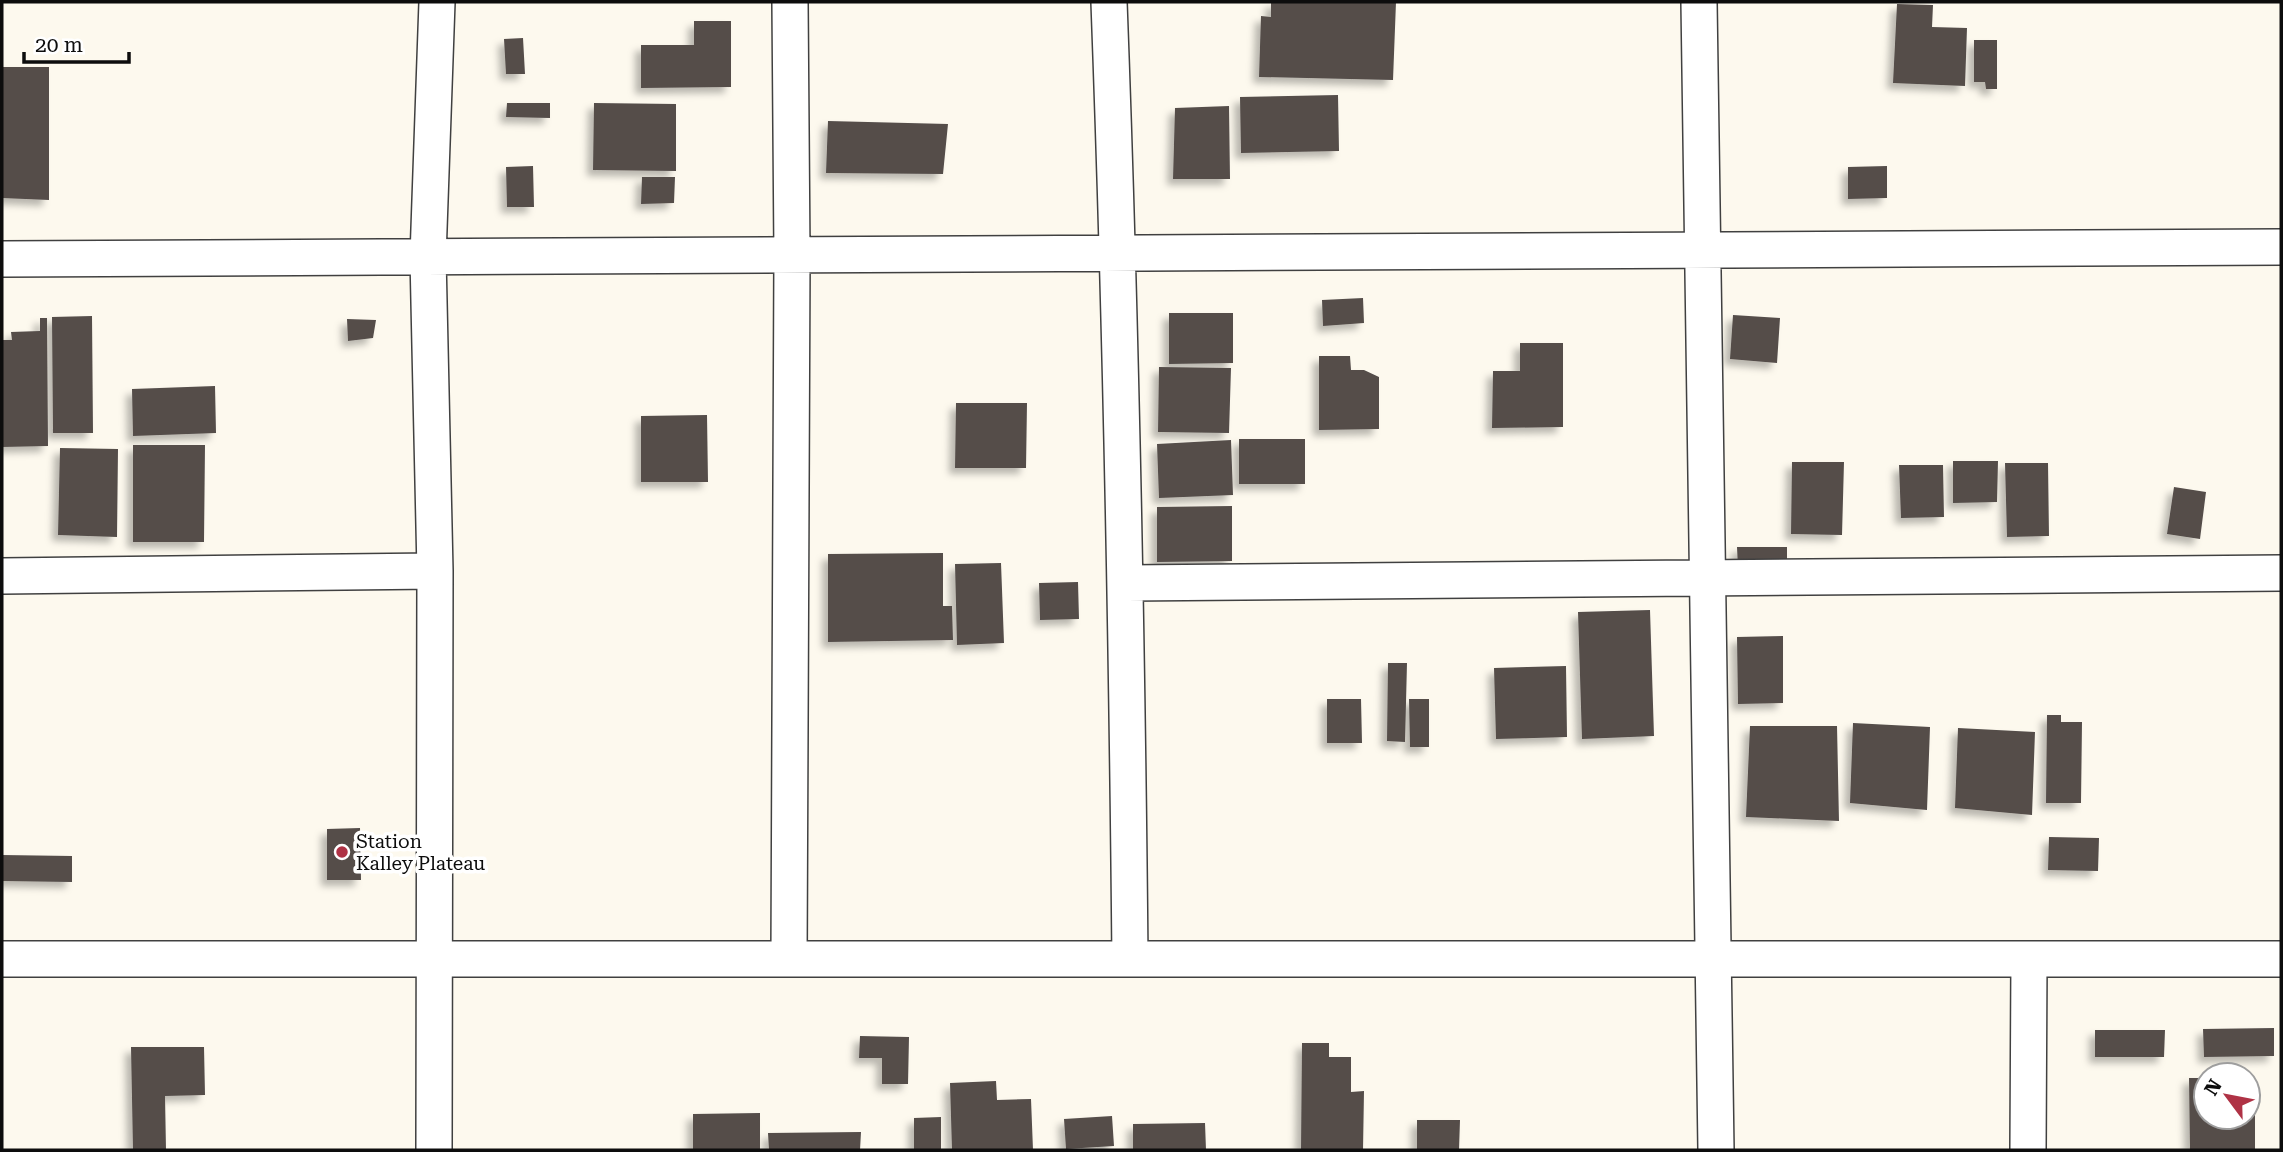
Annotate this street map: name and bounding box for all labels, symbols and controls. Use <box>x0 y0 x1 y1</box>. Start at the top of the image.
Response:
scale bar <box>24 21 130 65</box>
text: 20 m <box>35 33 83 57</box>
place label: Station Kalley Plateau <box>356 830 485 875</box>
marker: Station Kalley Plateau <box>334 844 350 860</box>
north arrow <box>2192 1061 2262 1131</box>
text: N <box>2199 1075 2227 1100</box>

